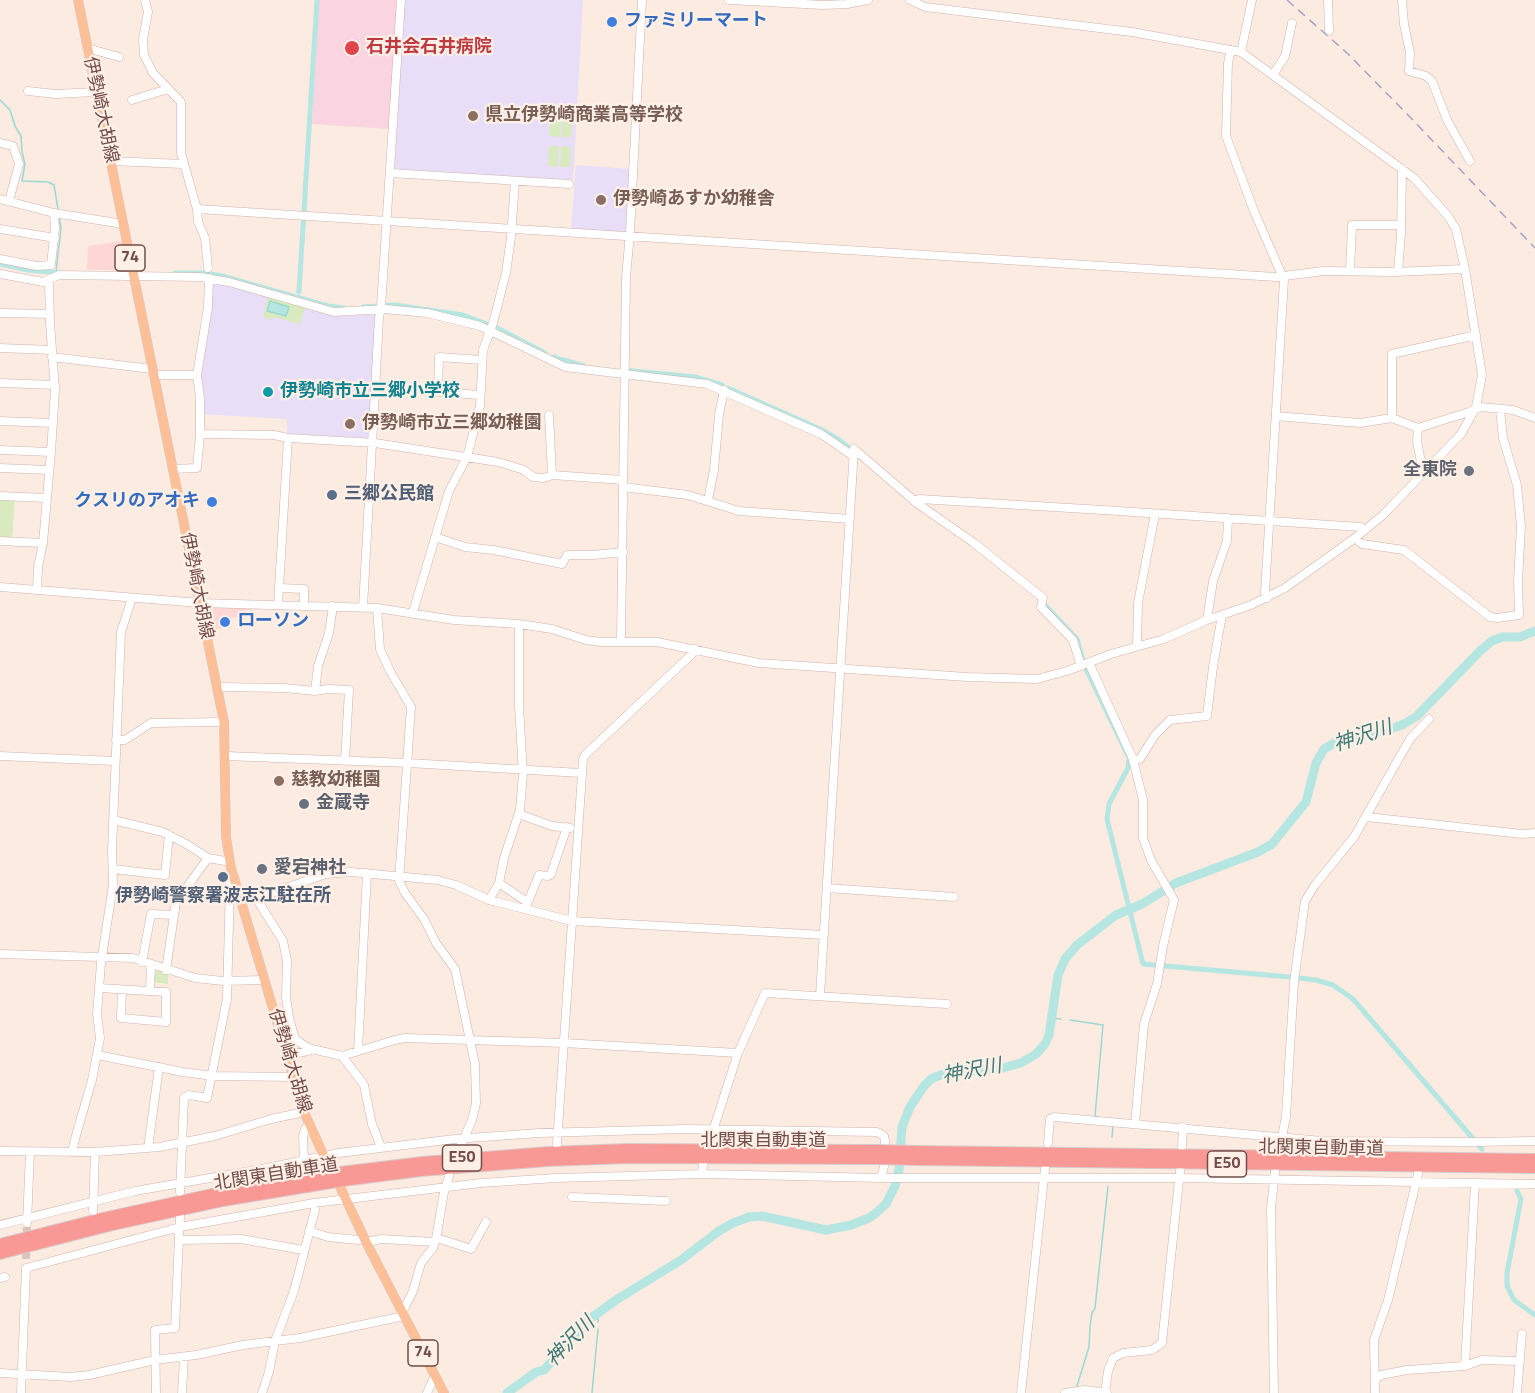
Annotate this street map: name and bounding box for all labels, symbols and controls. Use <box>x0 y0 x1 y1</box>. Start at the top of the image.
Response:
place label: ファミリーマート <box>624 11 768 33</box>
marker: ファミリーマート <box>605 15 619 29</box>
place label: 石井会石井病院 <box>366 37 492 59</box>
marker: 石井会石井病院 <box>343 39 361 57</box>
street label: 伊勢崎大胡線 <box>78 55 122 165</box>
place label: 県立伊勢崎商業高等学校 <box>485 105 683 127</box>
marker: 県立伊勢崎商業高等学校 <box>466 109 480 123</box>
place label: 伊勢崎あすか幼稚舎 <box>613 189 775 211</box>
marker: 伊勢崎あすか幼稚舎 <box>594 193 608 207</box>
road number: 74 <box>115 245 145 271</box>
place label: 伊勢崎市立三郷小学校 <box>280 381 460 403</box>
marker: 伊勢崎市立三郷小学校 <box>261 385 275 399</box>
place label: 伊勢崎市立三郷幼稚園 <box>362 413 542 435</box>
marker: 伊勢崎市立三郷幼稚園 <box>343 417 357 431</box>
place label: 全東院 <box>1403 460 1457 482</box>
marker: 全東院 <box>1462 464 1476 478</box>
place label: 三郷公民館 <box>344 484 434 506</box>
marker: 三郷公民館 <box>325 488 339 502</box>
place label: クスリのアオキ <box>74 491 200 513</box>
marker: クスリのアオキ <box>205 495 219 509</box>
street label: 伊勢崎大胡線 <box>175 531 217 641</box>
place label: ローソン <box>237 611 309 633</box>
marker: ローソン <box>218 615 232 629</box>
water label: 神沢川 <box>1331 716 1395 758</box>
place label: 慈教幼稚園 <box>291 770 381 792</box>
marker: 慈教幼稚園 <box>272 774 286 788</box>
place label: 金蔵寺 <box>316 793 370 815</box>
marker: 金蔵寺 <box>297 797 311 811</box>
place label: 愛宕神社 <box>274 858 346 880</box>
marker: 愛宕神社 <box>255 862 269 876</box>
marker: 伊勢崎警察署波志江駐在所 <box>216 870 230 884</box>
place label: 伊勢崎警察署波志江駐在所 <box>115 886 331 908</box>
street label: 伊勢崎大胡線 <box>263 1006 315 1116</box>
water label: 神沢川 <box>940 1054 1004 1090</box>
street label: 北関東自動車道 <box>700 1131 826 1153</box>
street label: 北関東自動車道 <box>1258 1137 1384 1161</box>
road number: E50 <box>442 1145 482 1171</box>
road number: E50 <box>1208 1151 1246 1177</box>
street label: 北関東自動車道 <box>212 1154 340 1196</box>
water label: 神沢川 <box>542 1312 600 1372</box>
road number: 74 <box>408 1340 438 1366</box>

